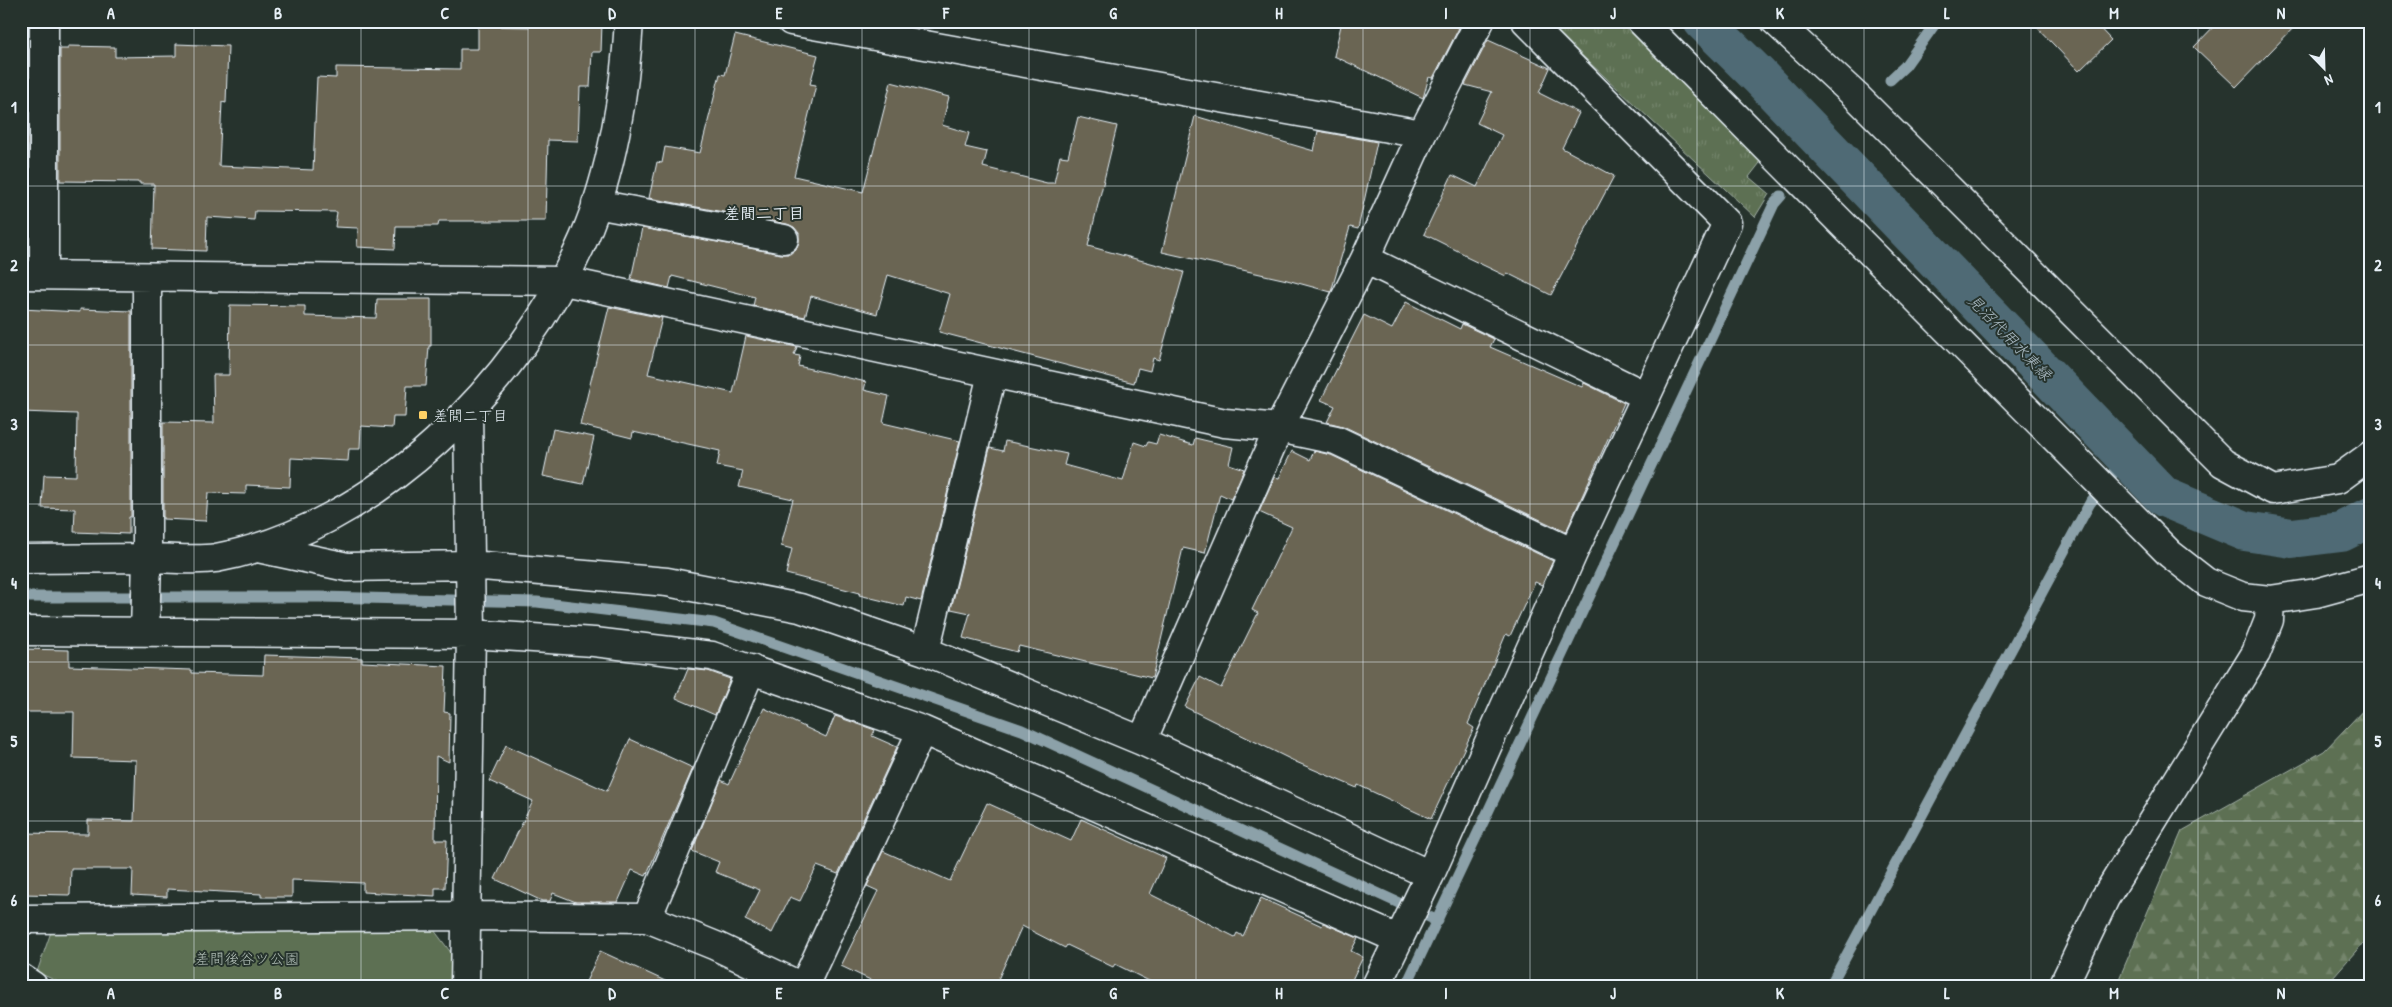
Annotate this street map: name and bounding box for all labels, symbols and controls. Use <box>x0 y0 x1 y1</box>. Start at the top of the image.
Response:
text: A <box>107 2 115 24</box>
text: B <box>274 2 282 24</box>
text: C <box>441 2 450 24</box>
text: D <box>608 2 616 24</box>
text: E <box>775 2 783 24</box>
text: F <box>942 2 950 24</box>
text: G <box>1109 2 1117 24</box>
text: H <box>1275 2 1283 24</box>
text: I <box>1444 2 1448 24</box>
text: J <box>1610 2 1616 24</box>
text: K <box>1776 2 1785 24</box>
text: L <box>1944 2 1950 24</box>
text: M <box>2109 2 2119 24</box>
text: N <box>2277 2 2286 24</box>
north arrow <box>2300 42 2350 92</box>
text: N <box>2322 70 2336 91</box>
text: 1 <box>11 96 17 118</box>
text: 1 <box>2375 96 2381 118</box>
district label: 差間二丁目 <box>724 202 804 224</box>
text: 2 <box>10 254 18 276</box>
text: 2 <box>2374 254 2382 276</box>
water label: 見沼代用水東縁 <box>1963 289 2058 386</box>
place label: 差間二丁目 <box>433 405 508 426</box>
marker: 差間二丁目 <box>417 409 429 421</box>
text: 3 <box>10 413 18 435</box>
text: 3 <box>2374 413 2382 435</box>
text: 4 <box>11 572 17 594</box>
text: 4 <box>2375 572 2381 594</box>
text: 5 <box>11 730 18 752</box>
text: 5 <box>2375 730 2382 752</box>
text: 6 <box>11 889 18 911</box>
text: 6 <box>2375 889 2382 911</box>
park label: 差間後谷ツ公園 <box>194 948 300 969</box>
text: A <box>107 982 115 1004</box>
text: B <box>274 982 282 1004</box>
text: C <box>441 982 450 1004</box>
text: D <box>608 982 616 1004</box>
text: E <box>775 982 783 1004</box>
text: F <box>942 982 950 1004</box>
text: G <box>1109 982 1117 1004</box>
text: H <box>1275 982 1283 1004</box>
text: I <box>1444 982 1448 1004</box>
text: J <box>1610 982 1616 1004</box>
text: K <box>1776 982 1785 1004</box>
text: L <box>1944 982 1950 1004</box>
text: M <box>2109 982 2119 1004</box>
text: N <box>2277 982 2286 1004</box>

